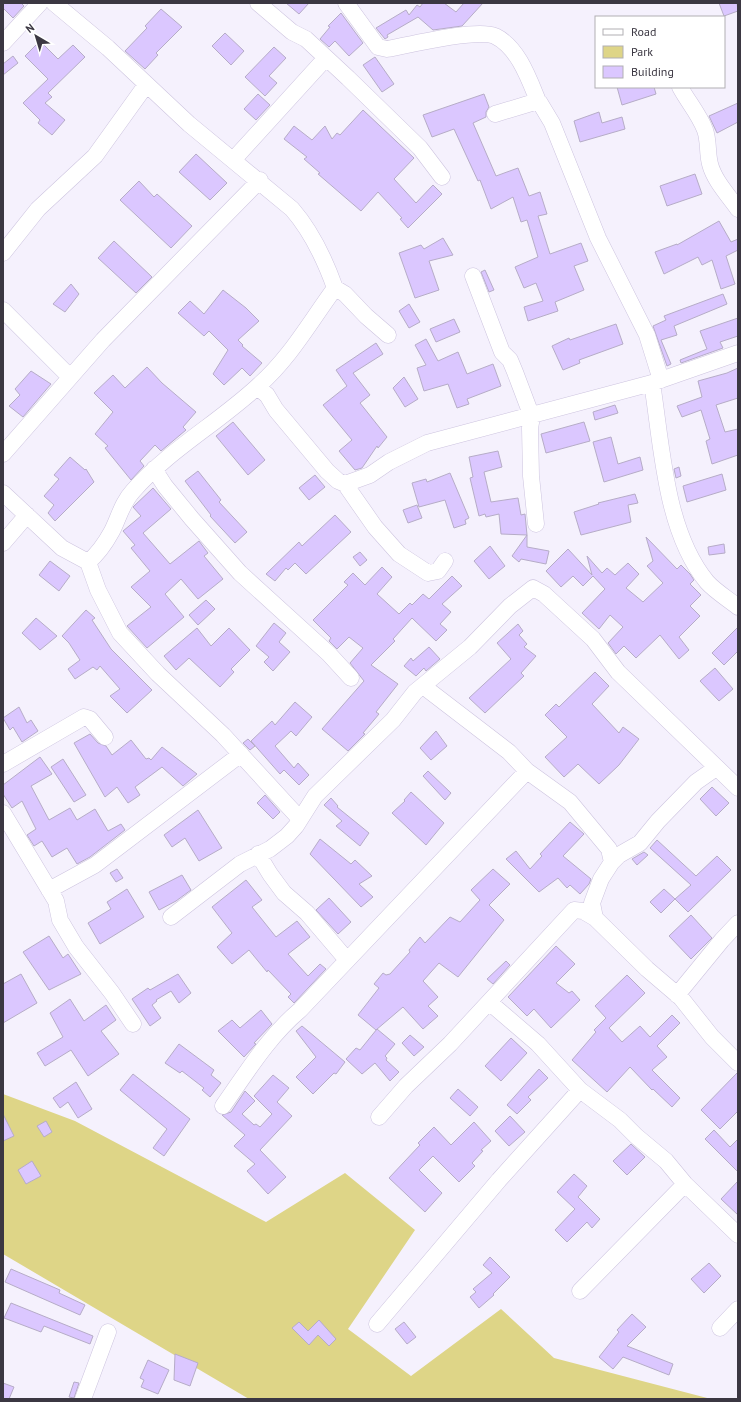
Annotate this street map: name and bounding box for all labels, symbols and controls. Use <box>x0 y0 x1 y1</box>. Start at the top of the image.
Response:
north arrow <box>16 16 56 56</box>
legend <box>595 16 725 88</box>
text: N <box>23 20 37 36</box>
text: Road <box>631 24 656 39</box>
text: Park <box>631 44 653 59</box>
text: Building <box>631 64 674 79</box>

